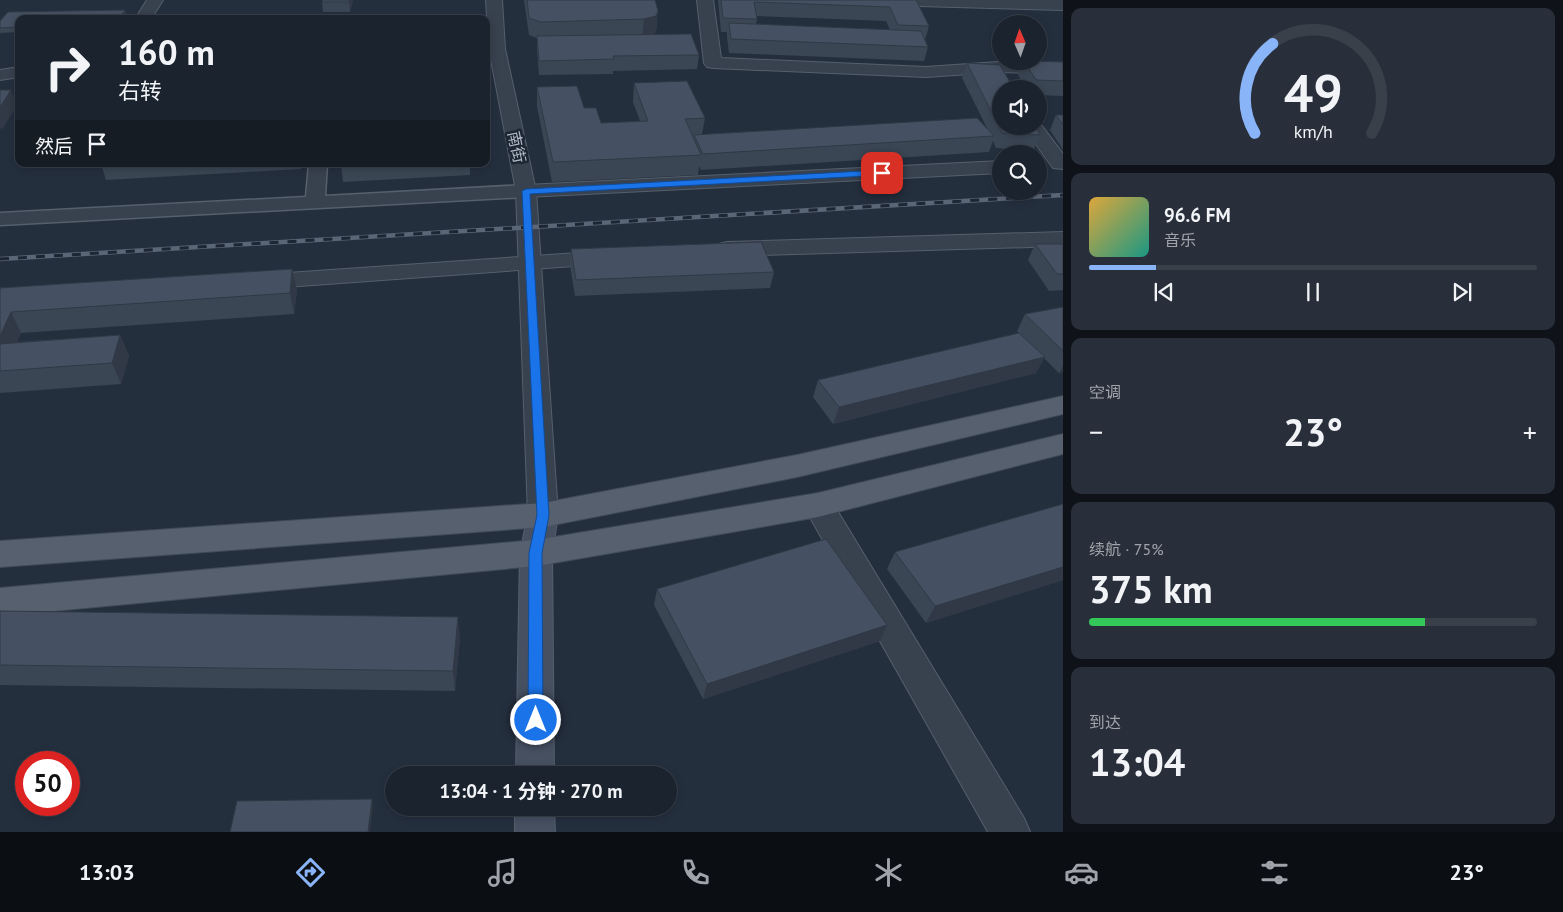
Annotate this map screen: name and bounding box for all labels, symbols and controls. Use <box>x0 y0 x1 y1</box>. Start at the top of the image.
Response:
north arrow <box>992 15 1048 70</box>
map controls <box>992 15 1047 200</box>
text: 160 m <box>118 29 215 75</box>
icon: right <box>35 35 100 100</box>
text: 49 <box>1284 59 1342 126</box>
text: 右转 <box>118 77 162 105</box>
button: sound <box>992 80 1047 135</box>
text: km/h <box>1293 120 1333 143</box>
street label: 南街 <box>504 129 530 165</box>
icon: arrive <box>83 130 111 158</box>
text: 然后 <box>35 134 73 158</box>
button: search <box>992 145 1047 200</box>
pin <box>861 152 903 194</box>
icon: arrive <box>868 159 896 187</box>
text: 96.6 FM <box>1164 203 1231 227</box>
text: 音乐 <box>1164 230 1196 250</box>
icon: previous <box>1150 278 1178 306</box>
icon: pause <box>1299 278 1327 306</box>
icon: next <box>1448 278 1476 306</box>
text: 空调 <box>1089 382 1121 402</box>
text: 23° <box>1283 407 1343 456</box>
text: − <box>1089 413 1103 450</box>
text: + <box>1523 413 1537 450</box>
text: 续航 · 75% <box>1089 539 1164 559</box>
text: 375 km <box>1089 564 1213 613</box>
position arrow <box>509 693 561 745</box>
text: 到达 <box>1089 712 1121 732</box>
text: 13:04 <box>1089 737 1185 786</box>
speed limit sign: 50 <box>15 751 80 816</box>
text: 13:04 · 1 分钟 · 270 m <box>439 779 623 803</box>
icon: directions <box>293 855 328 890</box>
icon: music <box>485 855 520 890</box>
icon: phone <box>678 855 713 890</box>
icon: climate <box>871 855 906 890</box>
icon: car <box>1064 855 1099 890</box>
icon: filters <box>1257 855 1292 890</box>
text: 13:03 <box>79 858 135 886</box>
text: 23° <box>1449 858 1484 886</box>

